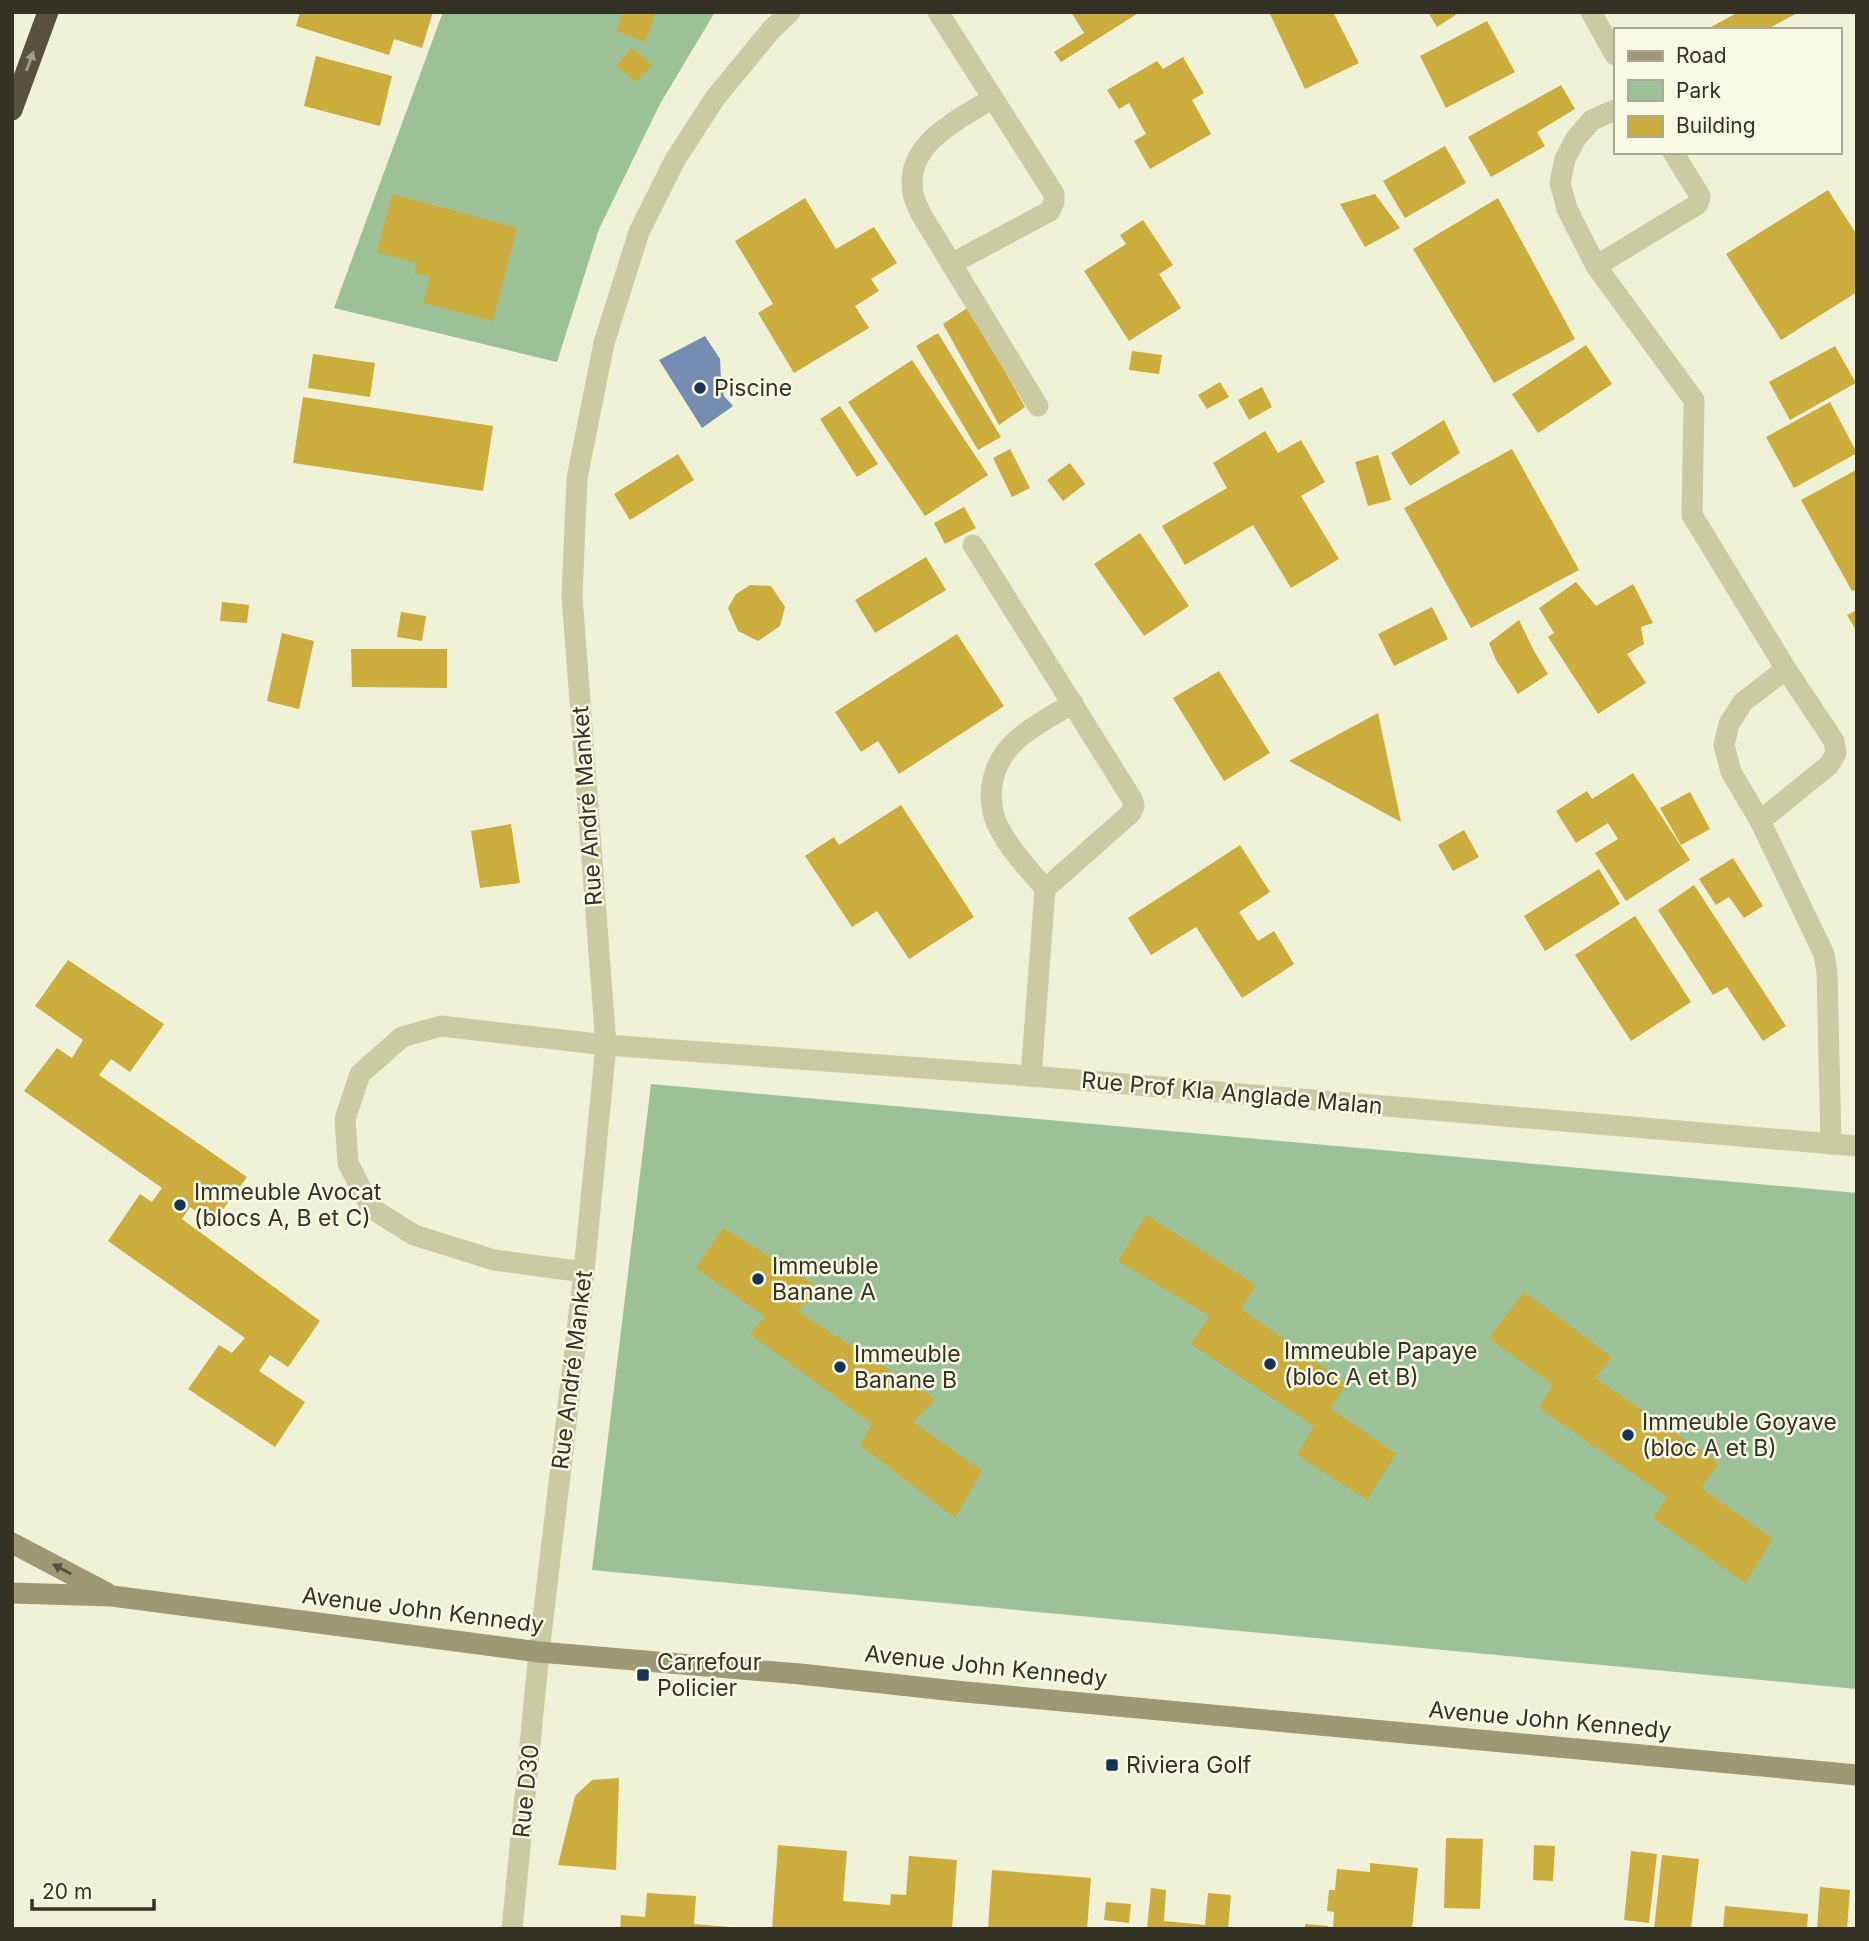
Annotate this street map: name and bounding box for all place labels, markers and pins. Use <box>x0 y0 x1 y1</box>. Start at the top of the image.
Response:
place label: Piscine <box>714 374 792 402</box>
marker: Piscine <box>692 380 708 396</box>
place label: Immeuble Avocat (blocs A, B et C) <box>194 1178 382 1232</box>
marker: Immeuble Avocat (blocs A, B et C) <box>172 1197 188 1213</box>
place label: Immeuble Banane A <box>772 1252 879 1306</box>
marker: Immeuble Banane A <box>750 1271 766 1287</box>
place label: Immeuble Papaye (bloc A et B) <box>1284 1337 1477 1391</box>
place label: Immeuble Banane B <box>854 1340 961 1394</box>
marker: Immeuble Papaye (bloc A et B) <box>1262 1356 1278 1372</box>
marker: Immeuble Banane B <box>832 1359 848 1375</box>
place label: Immeuble Goyave (bloc A et B) <box>1642 1408 1837 1462</box>
marker: Immeuble Goyave (bloc A et B) <box>1620 1427 1636 1443</box>
place label: Carrefour Policier <box>657 1648 762 1702</box>
marker: Carrefour Policier <box>635 1667 651 1683</box>
place label: Riviera Golf <box>1126 1751 1252 1779</box>
marker: Riviera Golf <box>1104 1757 1120 1773</box>

